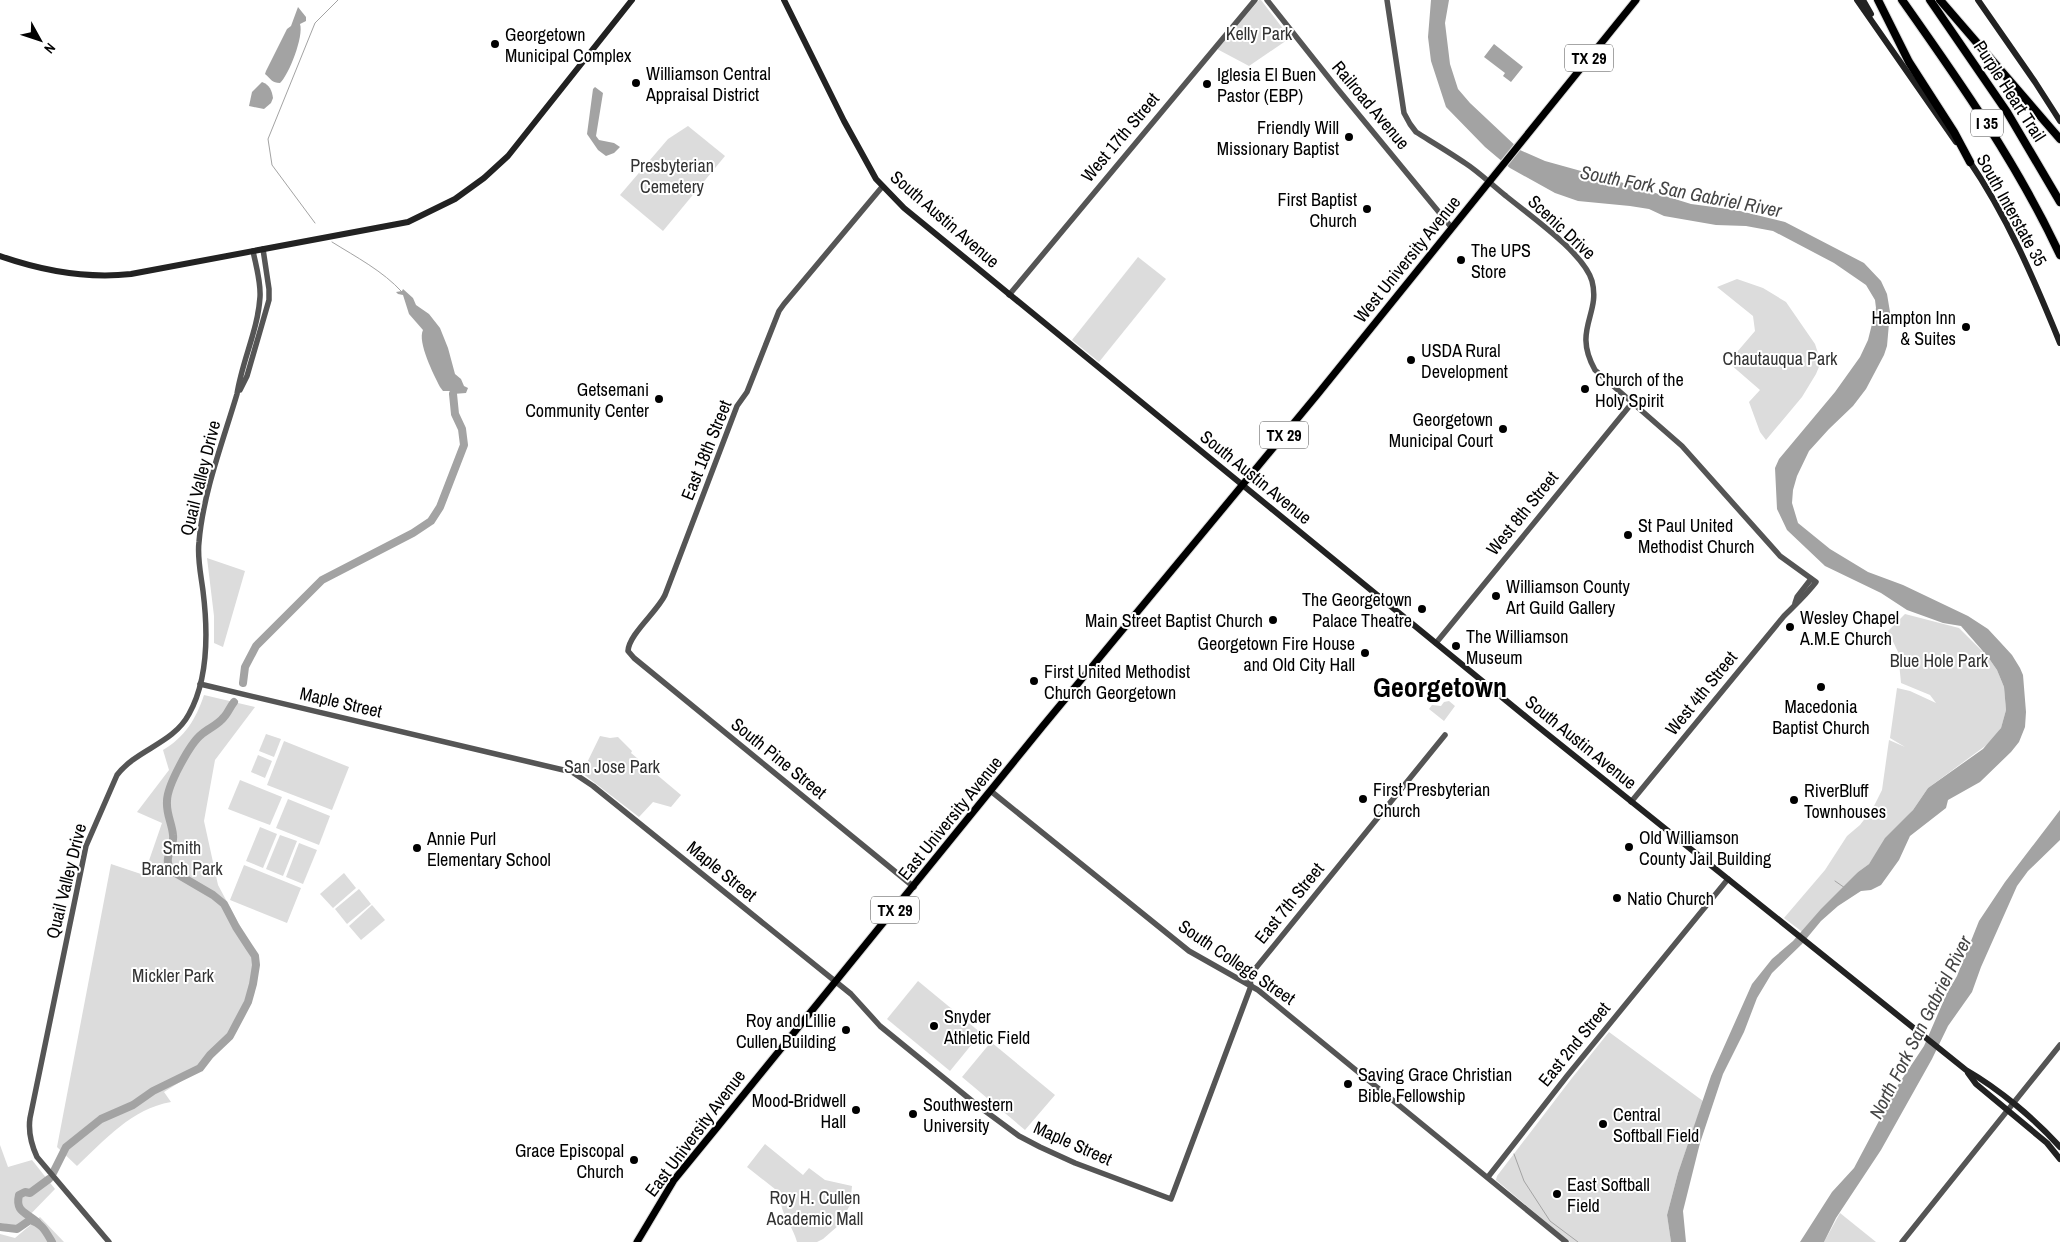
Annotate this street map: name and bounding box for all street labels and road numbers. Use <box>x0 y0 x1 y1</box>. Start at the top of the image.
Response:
street label: Purple Heart Trail <box>1968 36 2052 146</box>
road number: TX 29 <box>1565 44 1613 72</box>
street label: Railroad Avenue <box>1326 55 1416 155</box>
street label: West 17th Street <box>1075 87 1165 187</box>
road number: I 35 <box>1971 110 2003 136</box>
street label: South Interstate 35 <box>1971 149 2053 271</box>
street label: South Austin Avenue <box>885 165 1005 273</box>
street label: Scenic Drive <box>1523 189 1601 265</box>
street label: West University Avenue <box>1348 190 1466 328</box>
street label: East 18th Street <box>675 396 737 504</box>
street label: Quail Valley Drive <box>174 418 226 538</box>
road number: TX 29 <box>1260 422 1308 448</box>
street label: South Austin Avenue <box>1195 424 1317 530</box>
street label: West 8th Street <box>1480 466 1564 560</box>
street label: West 4th Street <box>1659 646 1743 740</box>
street label: Maple Street <box>297 680 385 724</box>
street label: South Austin Avenue <box>1520 689 1642 795</box>
street label: South Pine Street <box>726 712 832 804</box>
street label: East University Avenue <box>892 751 1008 885</box>
street label: Quail Valley Drive <box>40 821 92 941</box>
street label: Maple Street <box>682 835 762 907</box>
street label: East 7th Street <box>1249 857 1329 949</box>
road number: TX 29 <box>871 896 919 924</box>
street label: South College Street <box>1174 914 1300 1010</box>
street label: East 2nd Street <box>1532 997 1616 1091</box>
street label: East University Avenue <box>639 1064 751 1202</box>
street label: Maple Street <box>1030 1115 1116 1171</box>

